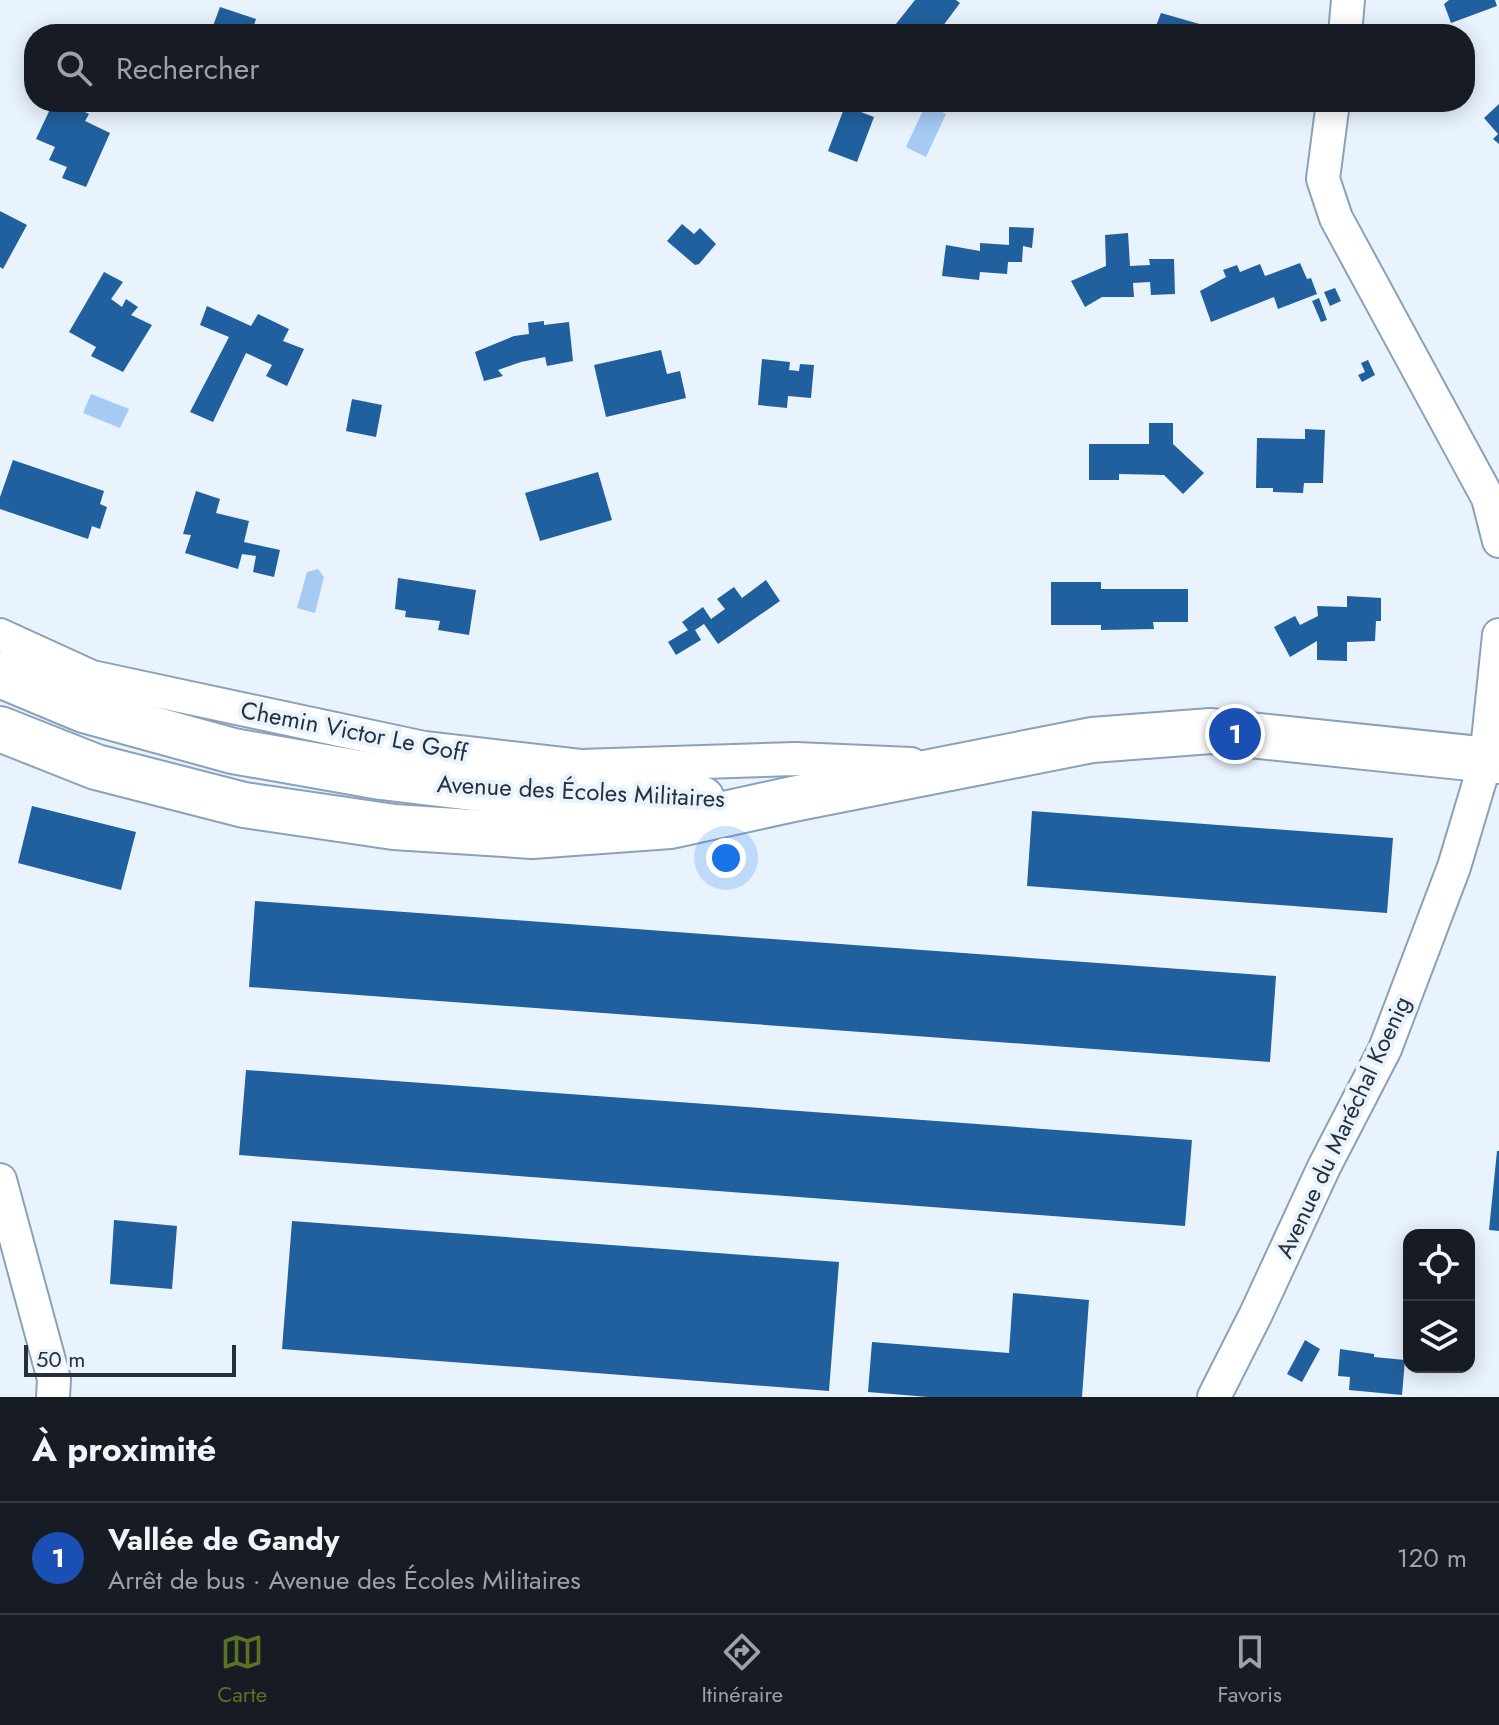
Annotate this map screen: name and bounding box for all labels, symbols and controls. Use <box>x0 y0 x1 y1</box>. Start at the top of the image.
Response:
search box <box>24 24 1475 112</box>
icon: search <box>52 46 96 90</box>
text: Rechercher <box>116 47 259 90</box>
street label: Chemin Victor Le Goff <box>238 692 471 770</box>
pin: 1 <box>1209 704 1261 764</box>
street label: Avenue des Écoles Militaires <box>436 766 726 816</box>
your location <box>706 838 746 878</box>
street label: Avenue du Maréchal Koenig <box>1267 990 1419 1264</box>
map controls <box>1403 1229 1475 1373</box>
button: locate <box>1403 1229 1475 1301</box>
button: layers <box>1403 1301 1475 1373</box>
scale bar <box>24 1341 236 1377</box>
text: 50 m <box>36 1343 85 1375</box>
text: À proximité <box>32 1425 216 1474</box>
text: Vallée de Gandy <box>108 1518 339 1561</box>
text: 1 <box>51 1539 65 1577</box>
text: 120 m <box>1397 1539 1467 1577</box>
text: Arrêt de bus · Avenue des Écoles Militaires <box>108 1561 581 1599</box>
tab: Carte <box>217 1630 267 1710</box>
tab: Itinéraire <box>701 1630 783 1710</box>
tab: Favoris <box>1217 1630 1282 1710</box>

